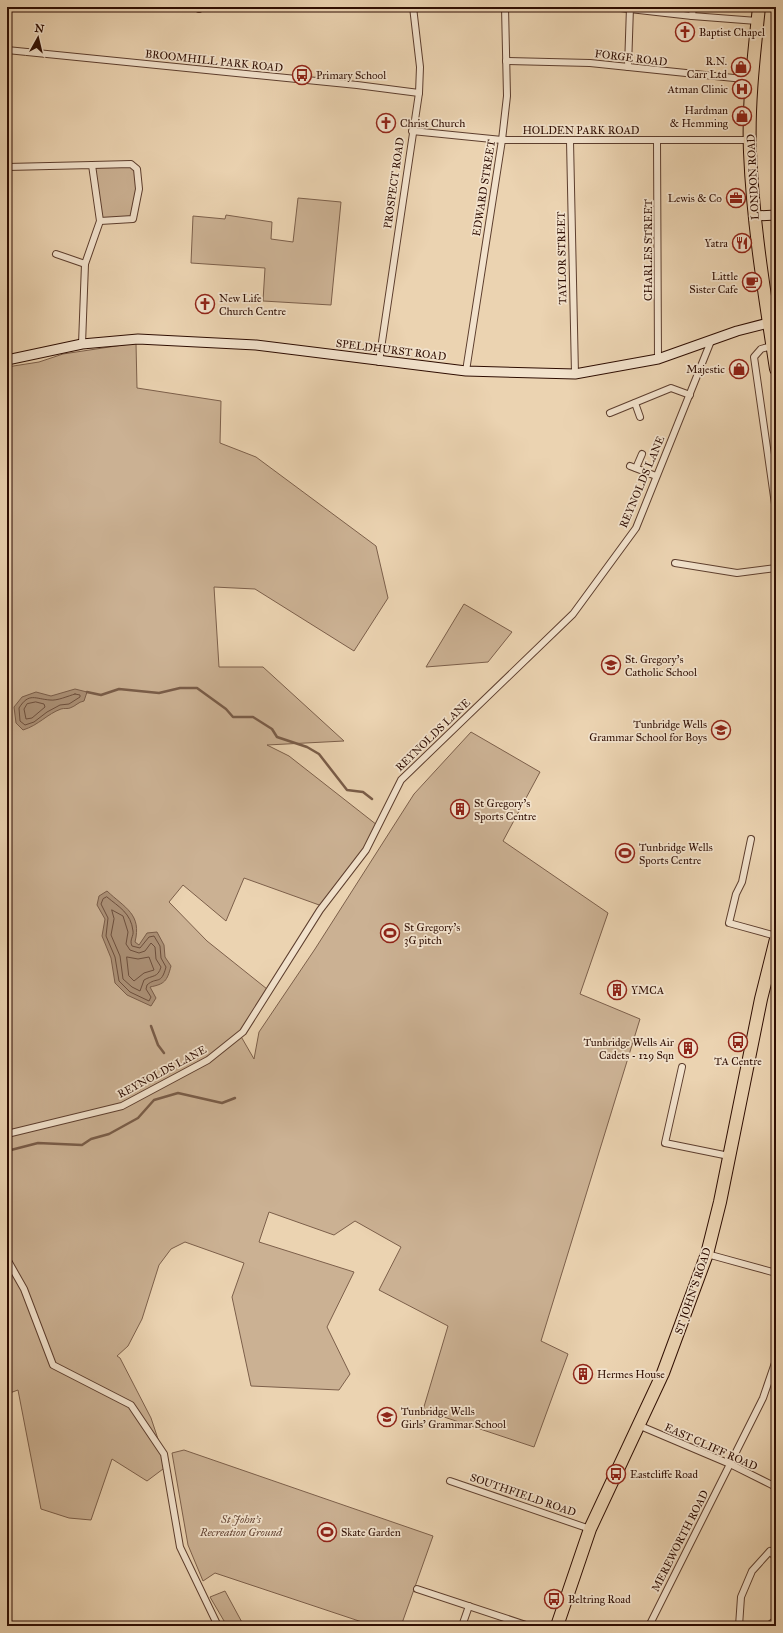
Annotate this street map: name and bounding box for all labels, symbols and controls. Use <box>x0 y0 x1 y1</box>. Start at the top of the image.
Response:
north arrow <box>18 18 58 58</box>
church icon: Baptist Chapel <box>674 21 696 43</box>
text: N <box>34 22 46 36</box>
place label: Baptist Chapel <box>699 26 765 39</box>
street label: BROOMHILL PARK ROAD <box>144 47 284 75</box>
street label: FORGE ROAD <box>594 47 668 69</box>
place label: R.N. Carr Ltd <box>687 55 727 81</box>
shop icon: R.N. Carr Ltd <box>730 56 752 78</box>
bus stop icon: Primary School <box>291 64 313 86</box>
place label: Primary School <box>316 69 386 82</box>
hospital icon: Atman Clinic <box>731 78 753 100</box>
place label: Atman Clinic <box>667 83 728 96</box>
place label: Hardman & Hemming <box>670 104 729 130</box>
shop icon: Hardman & Hemming <box>731 105 753 127</box>
church icon: Christ Church <box>375 112 397 134</box>
place label: Christ Church <box>400 117 465 130</box>
street label: HOLDEN PARK ROAD <box>522 124 640 137</box>
street label: LONDON ROAD <box>744 133 762 220</box>
street label: PROSPECT ROAD <box>381 136 407 229</box>
street label: EDWARD STREET <box>470 138 498 237</box>
office icon: Lewis & Co <box>725 187 747 209</box>
place label: Lewis & Co <box>668 192 722 205</box>
street label: CHARLES STREET <box>642 199 655 301</box>
street label: TAYLOR STREET <box>555 211 569 305</box>
restaurant icon: Yatra <box>731 232 753 254</box>
place label: Yatra <box>704 237 728 250</box>
place label: Little Sister Cafe <box>689 270 738 296</box>
cafe icon: Little Sister Cafe <box>741 271 763 293</box>
place label: New Life Church Centre <box>219 292 287 318</box>
church icon: New Life Church Centre <box>194 293 216 315</box>
street label: SPELDHURST ROAD <box>335 337 447 363</box>
shop icon: Majestic <box>728 358 750 380</box>
place label: Majestic <box>686 363 725 376</box>
street label: REYNOLDS LANE <box>617 434 667 530</box>
place label: St. Gregory's Catholic School <box>625 653 697 679</box>
school or university icon: St. Gregory's Catholic School <box>600 654 622 676</box>
street label: REYNOLDS LANE <box>393 696 473 774</box>
place label: Tunbridge Wells Grammar School for Boys <box>589 718 707 744</box>
school or university icon: Tunbridge Wells Grammar School for Boys <box>710 719 732 741</box>
place label: St Gregory's Sports Centre <box>474 797 537 823</box>
building icon: St Gregory's Sports Centre <box>449 798 471 820</box>
place label: Tunbridge Wells Sports Centre <box>639 841 713 867</box>
sports icon: Tunbridge Wells Sports Centre <box>614 842 636 864</box>
place label: St Gregory's 3G pitch <box>404 921 460 947</box>
sports icon: St Gregory's 3G pitch <box>379 922 401 944</box>
building icon: YMCA <box>606 979 628 1001</box>
place label: YMCA <box>631 984 665 997</box>
bus stop icon: TA Centre <box>727 1031 749 1053</box>
place label: Tunbridge Wells Air Cadets - 129 Sqn <box>583 1036 675 1063</box>
building icon: Tunbridge Wells Air Cadets - 129 Sqn <box>677 1037 699 1059</box>
street label: REYNOLDS LANE <box>115 1043 209 1101</box>
place label: TA Centre <box>714 1055 762 1068</box>
street label: ST JOHN'S ROAD <box>672 1246 715 1336</box>
building icon: Hermes House <box>572 1363 594 1385</box>
place label: Hermes House <box>597 1368 665 1381</box>
place label: Tunbridge Wells Girls' Grammar School <box>401 1405 506 1431</box>
school or university icon: Tunbridge Wells Girls' Grammar School <box>376 1406 398 1428</box>
street label: EAST CLIFF ROAD <box>662 1421 760 1473</box>
bus stop icon: Eastcliffe Road <box>605 1463 627 1485</box>
place label: Eastcliffe Road <box>630 1468 699 1481</box>
street label: SOUTHFIELD ROAD <box>468 1471 578 1519</box>
street label: MEREWORTH ROAD <box>649 1488 711 1594</box>
park label: St John's Recreation Ground <box>199 1513 283 1539</box>
sports icon: Skate Garden <box>316 1521 338 1543</box>
place label: Skate Garden <box>341 1526 401 1539</box>
bus stop icon: Beltring Road <box>543 1588 565 1610</box>
place label: Beltring Road <box>568 1593 631 1606</box>

